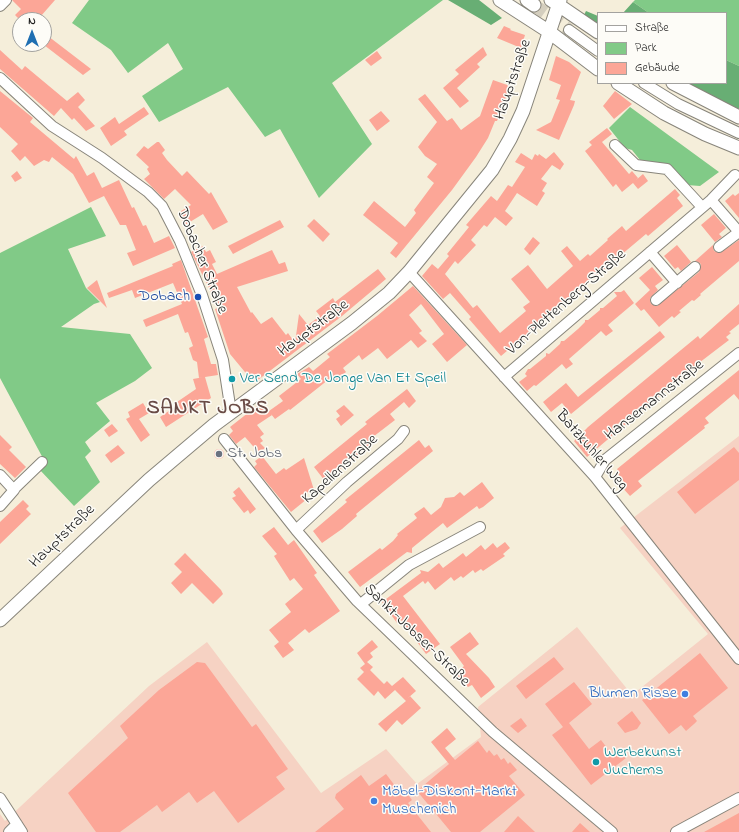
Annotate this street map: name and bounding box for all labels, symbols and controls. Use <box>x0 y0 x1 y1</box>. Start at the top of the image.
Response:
north arrow <box>12 12 52 52</box>
legend <box>597 12 727 84</box>
text: N <box>28 13 36 29</box>
text: Straße <box>635 19 669 37</box>
street label: Hauptstraße <box>491 37 537 123</box>
text: Park <box>635 39 657 57</box>
text: Gebäude <box>635 59 679 77</box>
street label: Dobacher Straße <box>171 205 231 317</box>
street label: Von-Plettenberg-Straße <box>503 246 631 360</box>
place label: Dobach <box>139 287 190 307</box>
marker: Dobach <box>193 292 203 302</box>
street label: Hauptstraße <box>275 296 353 362</box>
street label: Hansemannstraße <box>602 356 708 446</box>
place label: Ver Send De Jonge Van Et Speil <box>240 369 446 389</box>
marker: Ver Send De Jonge Van Et Speil <box>227 374 237 384</box>
district label: SANKT JOBS <box>147 398 269 422</box>
street label: Batzkuhler Weg <box>551 407 631 495</box>
street label: Kapellenstraße <box>299 431 383 509</box>
place label: St. Jobs <box>227 444 282 464</box>
marker: St. Jobs <box>214 449 224 459</box>
street label: Hauptstraße <box>26 501 100 573</box>
street label: Sankt-Jobser-Straße <box>359 580 473 692</box>
place label: Blumen Risse <box>589 684 677 704</box>
marker: Blumen Risse <box>680 689 690 699</box>
place label: Werbekunst Juchems <box>604 743 682 781</box>
marker: Werbekunst Juchems <box>591 757 601 767</box>
place label: Möbel-Diskont-Markt Muschenich <box>382 782 517 820</box>
marker: Möbel-Diskont-Markt Muschenich <box>369 796 379 806</box>

